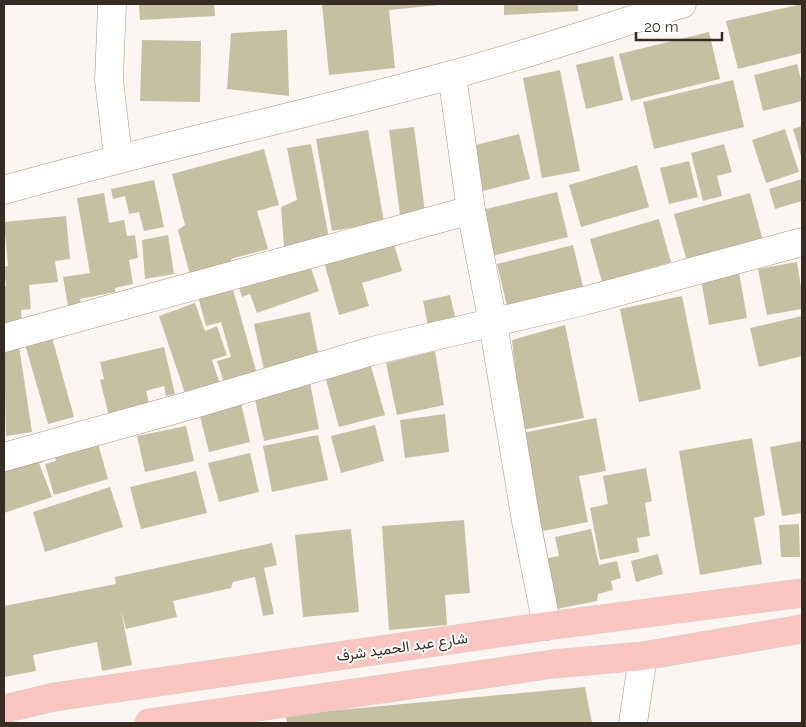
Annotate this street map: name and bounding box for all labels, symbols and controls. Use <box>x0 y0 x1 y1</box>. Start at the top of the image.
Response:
scale bar <box>636 10 722 42</box>
text: 20 m <box>644 18 679 36</box>
street label: شارع عبد الحميد شرف <box>335 629 469 667</box>

